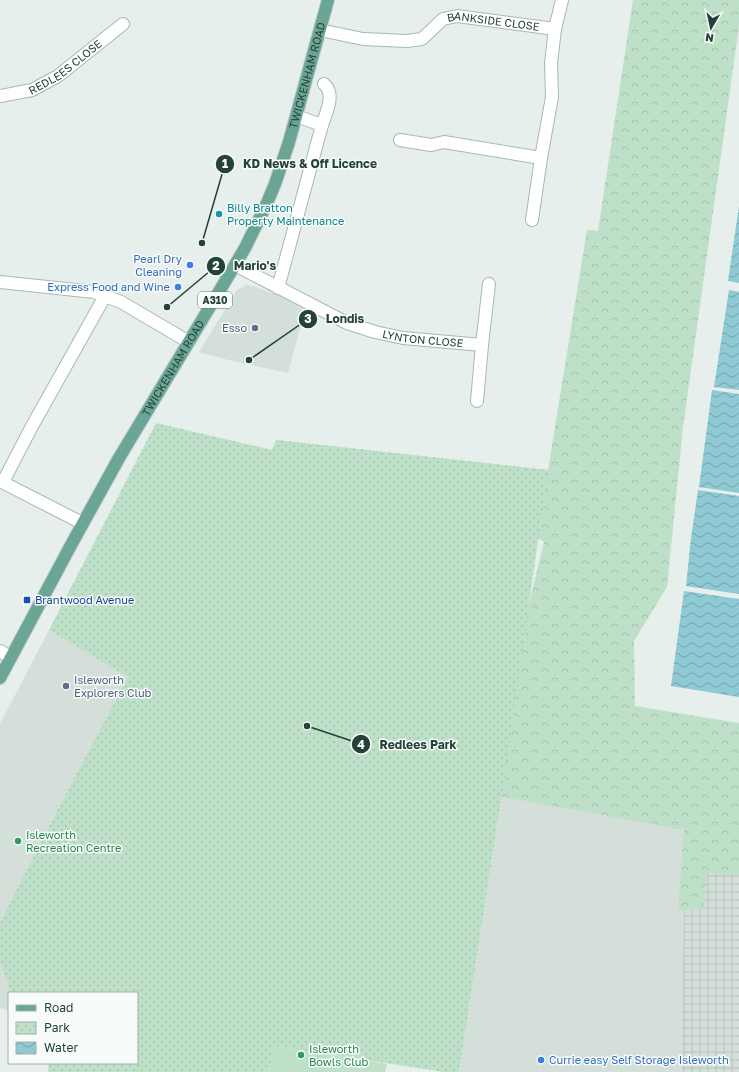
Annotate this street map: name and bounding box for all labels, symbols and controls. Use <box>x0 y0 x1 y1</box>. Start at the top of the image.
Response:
north arrow <box>691 8 731 48</box>
street label: BANKSIDE CLOSE <box>446 9 541 33</box>
street label: TWICKENHAM ROAD <box>286 20 328 130</box>
text: N <box>704 31 715 45</box>
street label: REDLEES CLOSE <box>26 36 104 97</box>
callout: KD News & Off Licence <box>215 152 385 176</box>
text: 1 <box>222 156 228 171</box>
text: KD News & Off Licence <box>243 156 377 171</box>
place label: Billy Bratton Property Maintenance <box>227 201 344 227</box>
marker: Billy Bratton Property Maintenance <box>214 209 224 219</box>
place label: Pearl Dry Cleaning <box>133 252 182 278</box>
callout: Mario's <box>206 254 284 278</box>
text: 2 <box>212 258 220 273</box>
text: Mario's <box>234 258 276 273</box>
marker: Pearl Dry Cleaning <box>185 260 195 270</box>
place label: Express Food and Wine <box>47 280 170 293</box>
marker: Express Food and Wine <box>173 282 183 292</box>
road number: A310 <box>198 292 232 308</box>
callout: Londis <box>298 307 373 331</box>
text: 3 <box>304 311 312 326</box>
text: Londis <box>326 311 365 326</box>
street label: TWICKENHAM ROAD <box>139 317 207 418</box>
place label: Esso <box>222 321 247 334</box>
marker: Esso <box>250 323 260 333</box>
street label: LYNTON CLOSE <box>381 327 464 349</box>
place label: Brantwood Avenue <box>35 593 134 606</box>
marker: Brantwood Avenue <box>22 595 32 605</box>
place label: Isleworth Explorers Club <box>74 673 152 699</box>
marker: Isleworth Explorers Club <box>61 681 71 691</box>
callout: Redlees Park <box>351 732 464 756</box>
text: 4 <box>357 737 365 752</box>
text: Redlees Park <box>380 737 456 752</box>
place label: Isleworth Recreation Centre <box>26 828 121 854</box>
marker: Isleworth Recreation Centre <box>13 836 23 846</box>
legend <box>8 992 138 1064</box>
text: Road <box>44 1000 73 1015</box>
text: Park <box>44 1020 70 1035</box>
text: Water <box>44 1040 78 1055</box>
place label: Isleworth Bowls Club <box>309 1042 369 1068</box>
marker: Isleworth Bowls Club <box>296 1050 306 1060</box>
place label: Currie easy Self Storage Isleworth <box>549 1053 729 1066</box>
marker: Currie easy Self Storage Isleworth <box>536 1055 546 1065</box>

